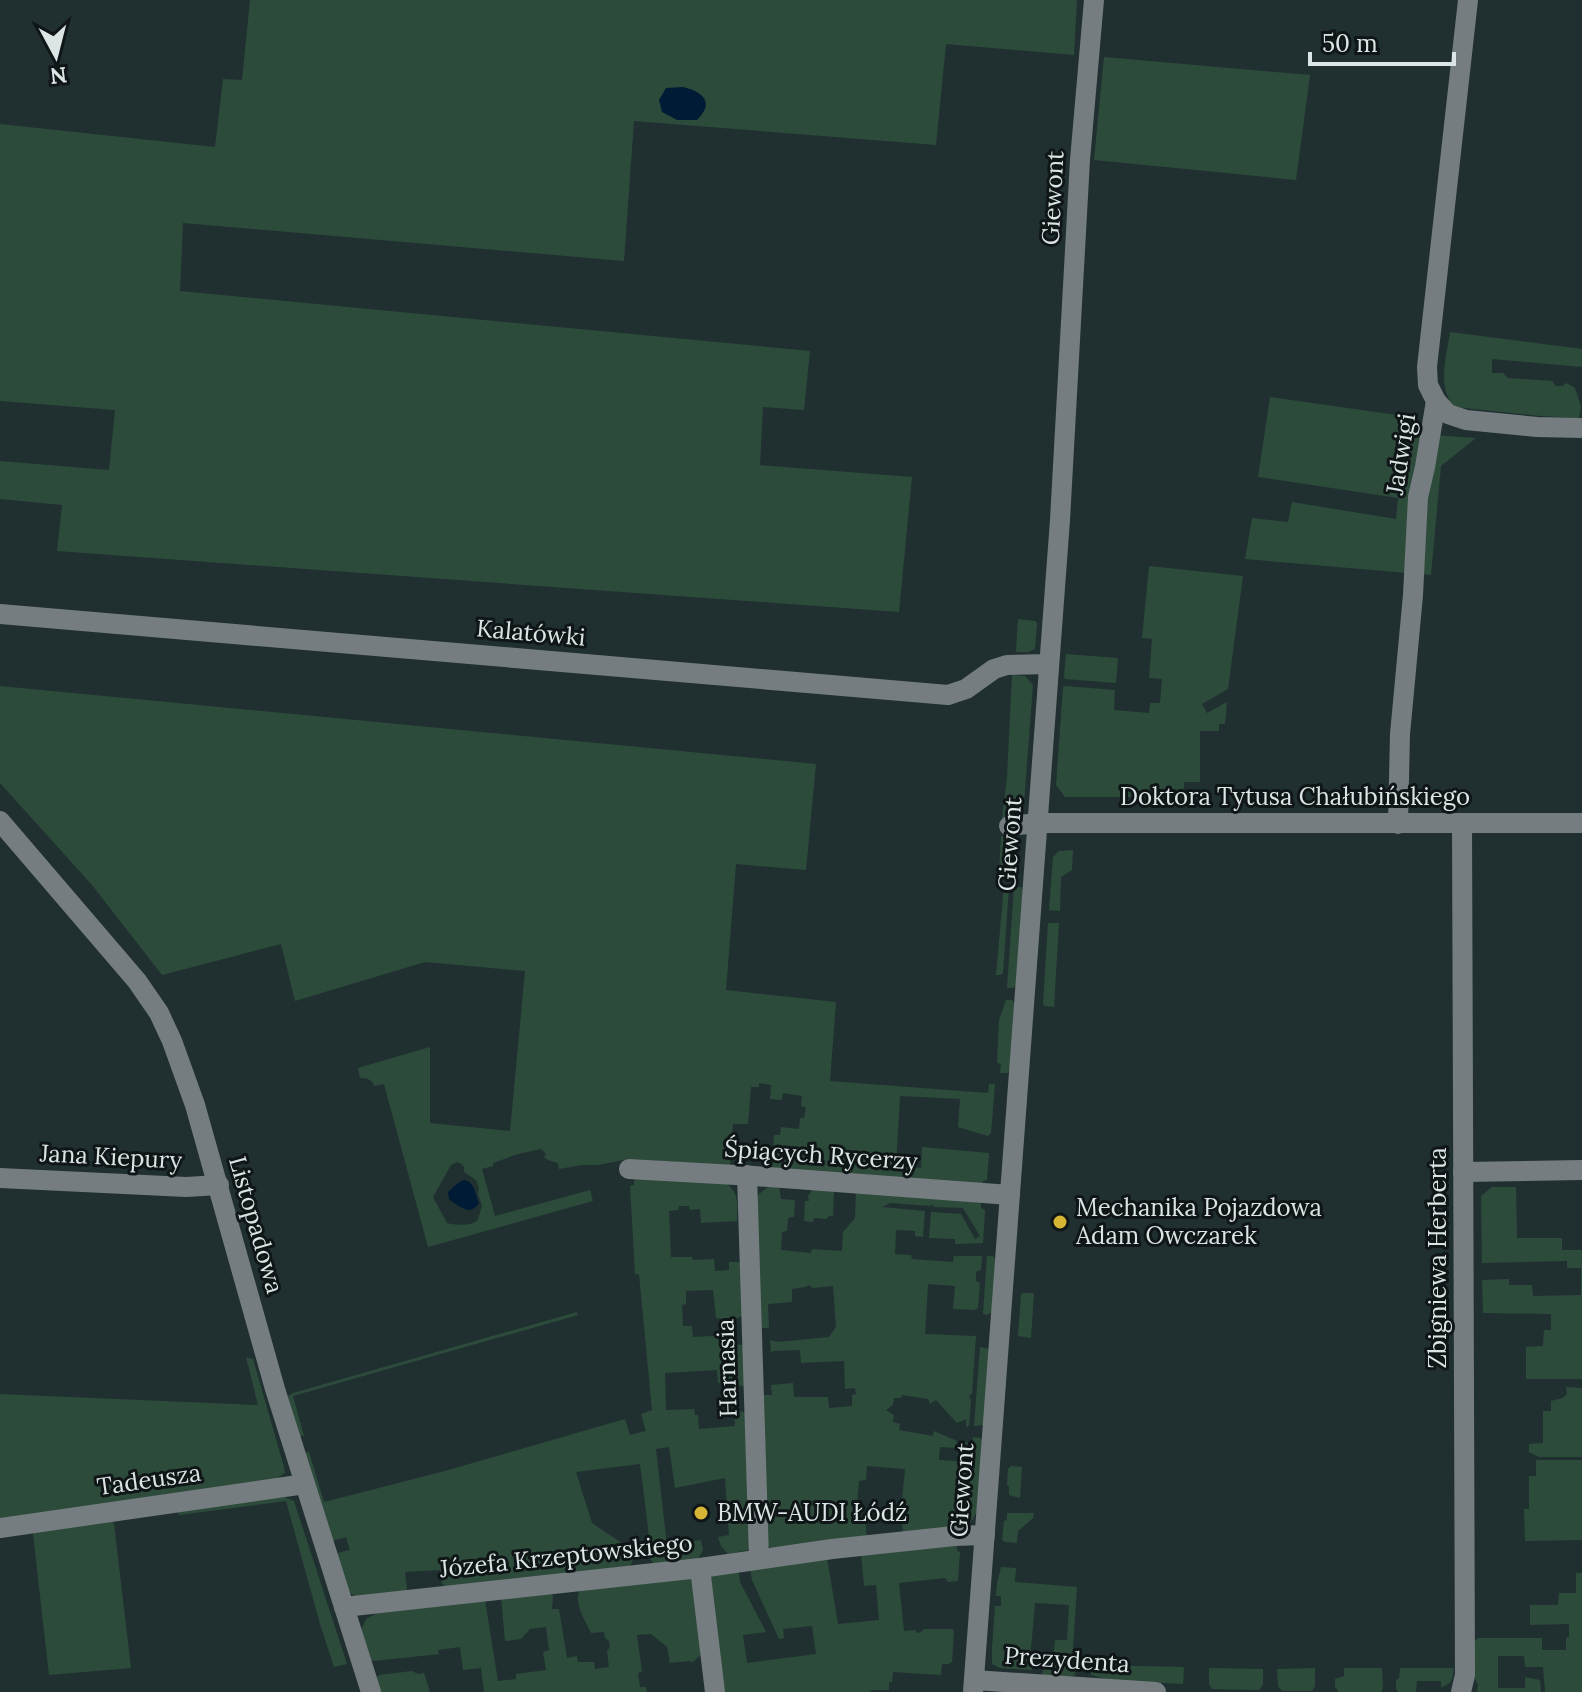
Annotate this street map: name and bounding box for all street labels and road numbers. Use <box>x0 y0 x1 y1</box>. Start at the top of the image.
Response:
street label: Giewont <box>1035 149 1070 246</box>
street label: Jadwigi <box>1379 411 1422 498</box>
street label: Kalatówki <box>475 612 587 653</box>
street label: Doktora Tytusa Chałubińskiego <box>1120 781 1470 812</box>
street label: Giewont <box>991 795 1028 892</box>
street label: Śpiących Rycerzy <box>723 1132 919 1177</box>
street label: Jana Kiepury <box>38 1137 183 1176</box>
street label: Zbigniewa Herberta <box>1422 1147 1453 1369</box>
street label: Listopadowa <box>222 1153 291 1297</box>
street label: Harnasia <box>709 1318 744 1418</box>
street label: Giewont <box>943 1441 980 1538</box>
street label: Tadeusza <box>95 1457 203 1502</box>
street label: Józefa Krzeptowskiego <box>437 1527 694 1584</box>
street label: Prezydenta <box>1003 1640 1131 1679</box>

